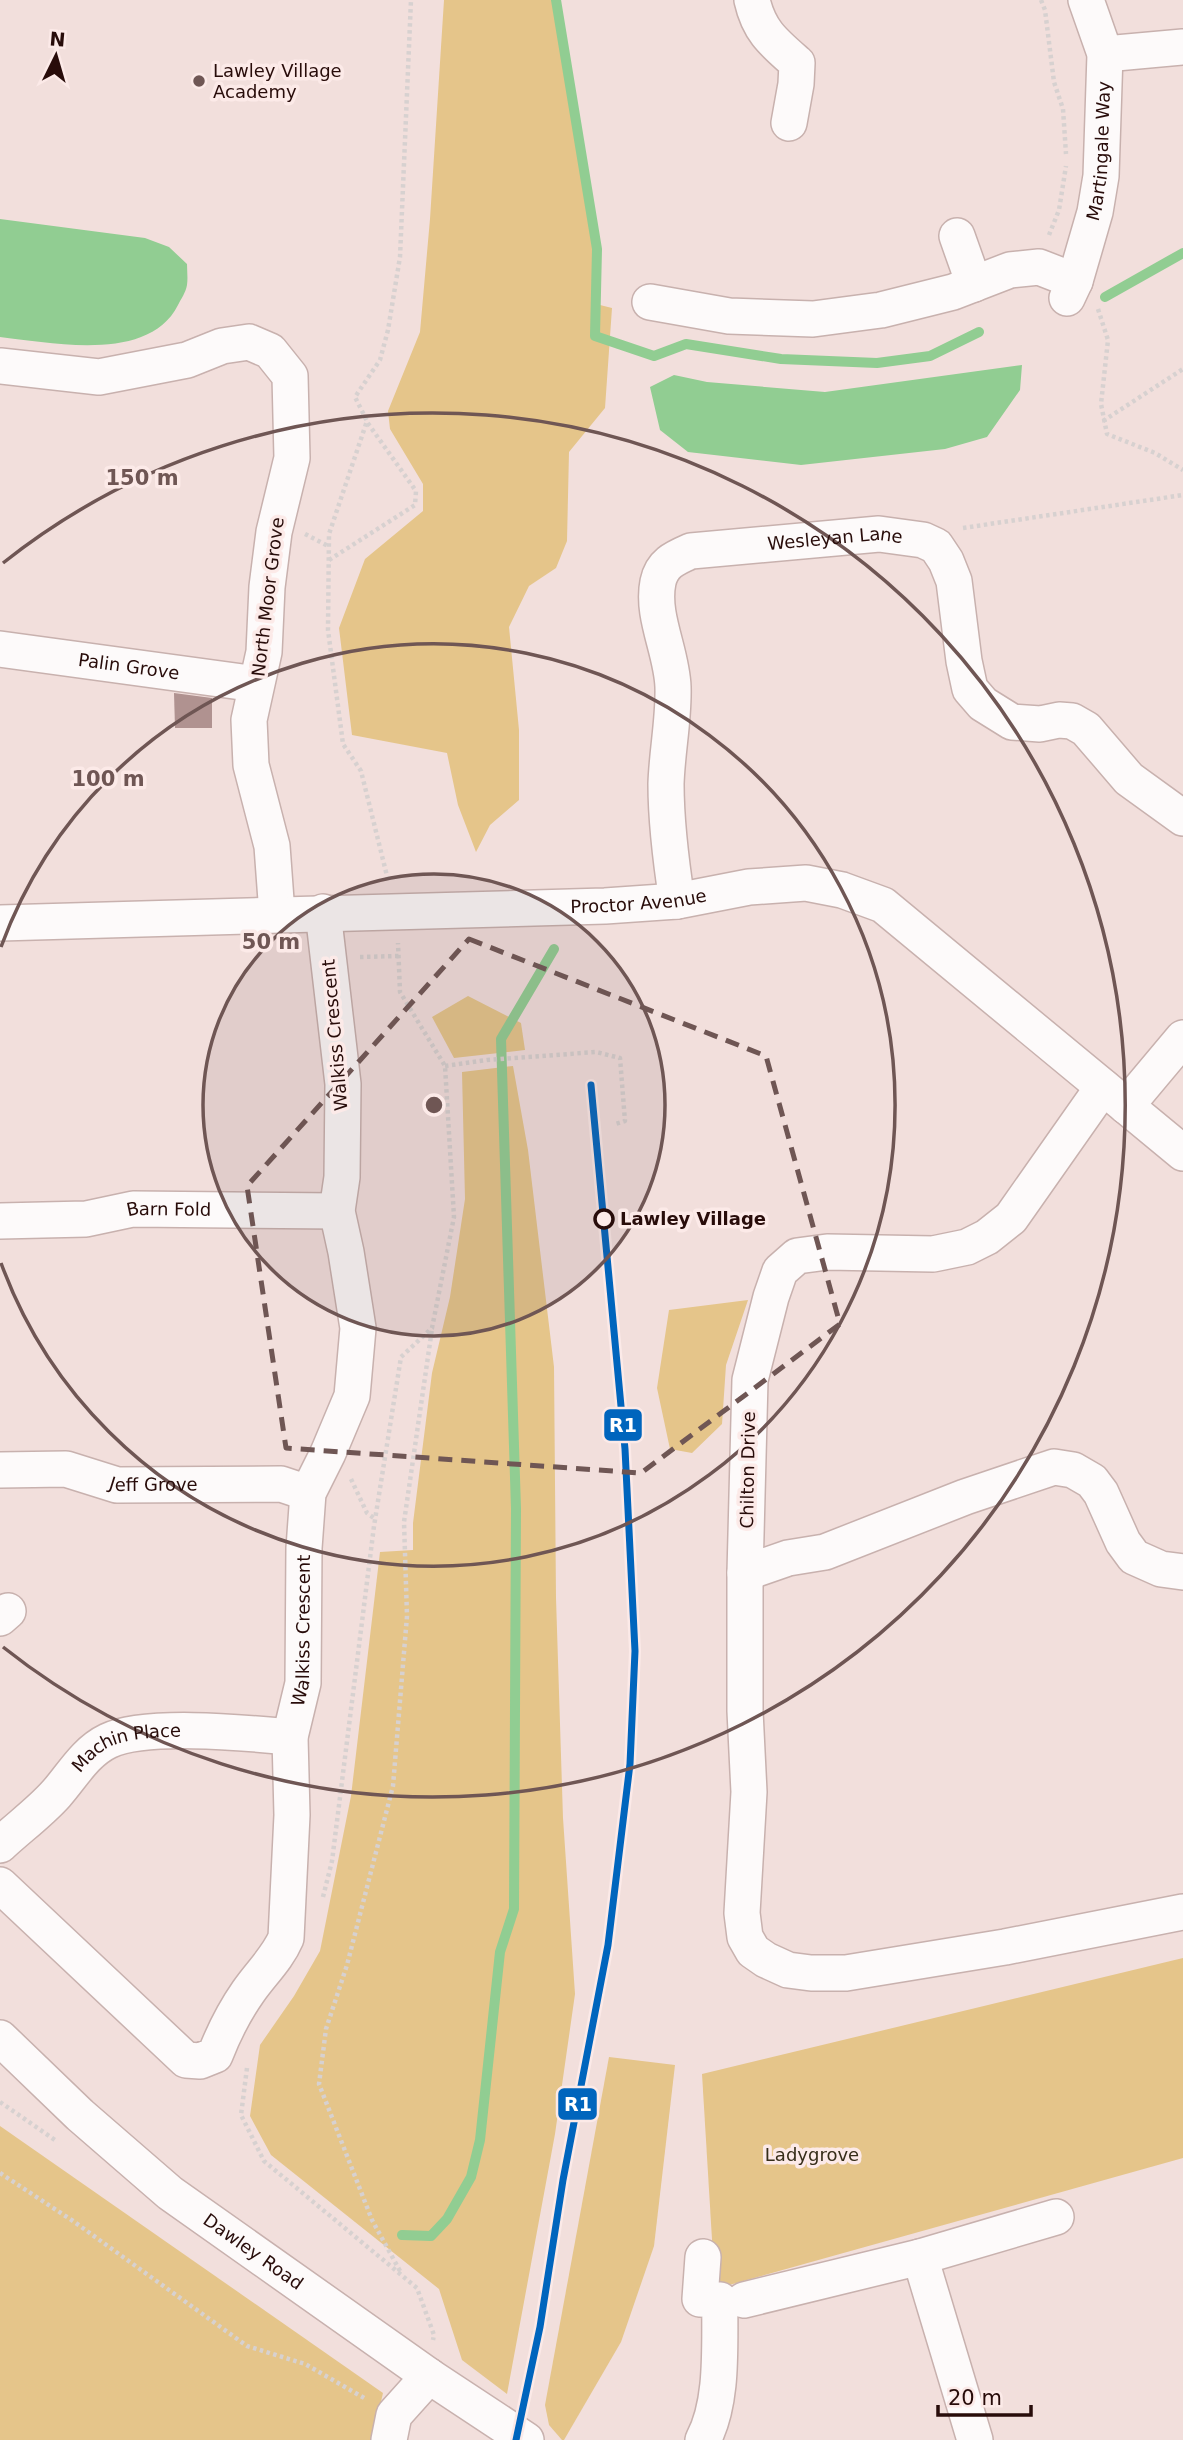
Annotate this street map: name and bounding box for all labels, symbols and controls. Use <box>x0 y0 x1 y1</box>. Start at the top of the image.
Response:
north arrow <box>21 21 91 91</box>
text: N <box>49 27 66 51</box>
place label: Lawley Village Academy <box>213 60 342 102</box>
marker: Lawley Village Academy <box>191 73 207 89</box>
street label: Martingale Way <box>1082 80 1114 223</box>
text: 150 m <box>105 466 179 490</box>
street label: North Moor Grove <box>247 516 288 678</box>
street label: Wesleyan Lane <box>767 523 904 554</box>
street label: Palin Grove <box>77 649 181 683</box>
text: 100 m <box>71 767 145 791</box>
street label: Proctor Avenue <box>570 884 708 917</box>
text: 50 m <box>242 930 300 954</box>
street label: Walkiss Crescent <box>317 958 352 1112</box>
centre of rings <box>422 1093 446 1117</box>
street label: Barn Fold <box>124 1197 211 1220</box>
place label: Lawley Village <box>620 1208 766 1229</box>
marker: Lawley Village <box>594 1209 614 1229</box>
line badge: R1 <box>603 1408 643 1442</box>
street label: Chilton Drive <box>736 1411 759 1529</box>
text: R1 <box>609 1414 637 1436</box>
street label: Jeff Grove <box>106 1472 198 1495</box>
street label: Walkiss Crescent <box>287 1555 314 1709</box>
street label: Machin Place <box>67 1720 181 1776</box>
line badge: R1 <box>557 2087 598 2121</box>
text: R1 <box>564 2093 592 2115</box>
park label: Ladygrove <box>765 2144 859 2165</box>
street label: Dawley Road <box>200 2209 307 2294</box>
scale bar <box>938 2374 1031 2418</box>
text: 20 m <box>948 2386 1002 2410</box>

